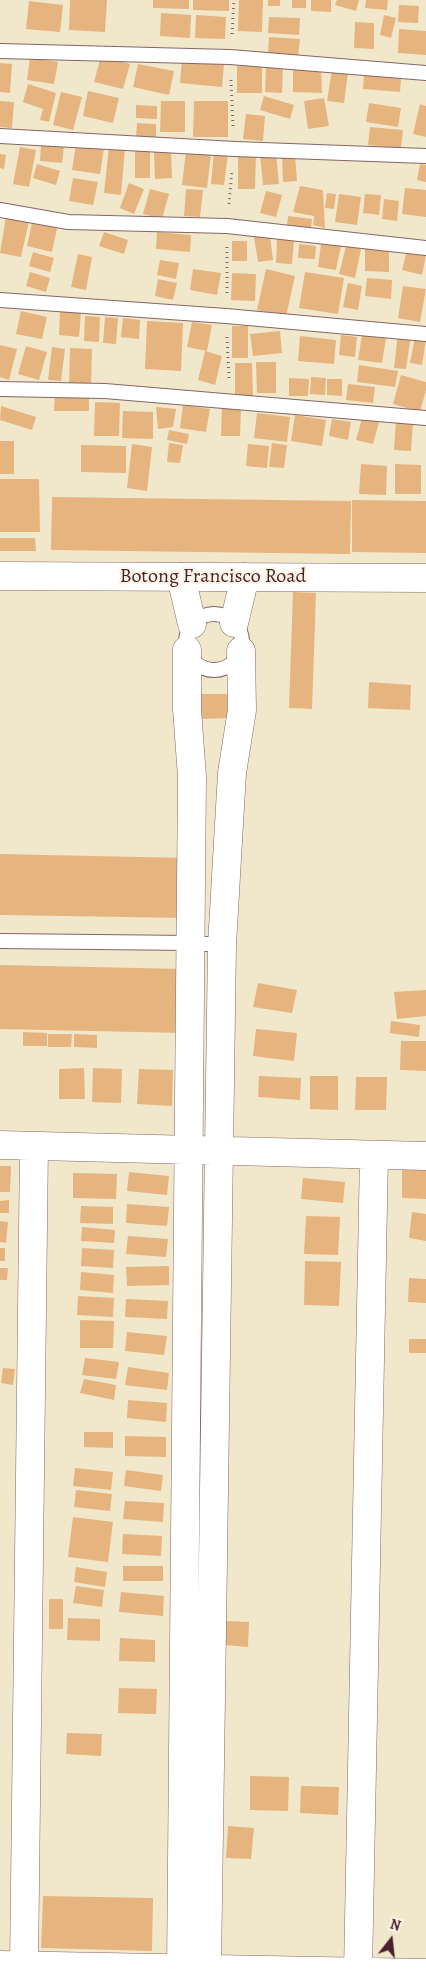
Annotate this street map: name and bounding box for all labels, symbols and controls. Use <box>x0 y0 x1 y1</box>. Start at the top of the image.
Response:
street label: Botong Francisco Road <box>120 565 306 589</box>
north arrow <box>366 1915 416 1965</box>
text: N <box>388 1915 403 1936</box>

